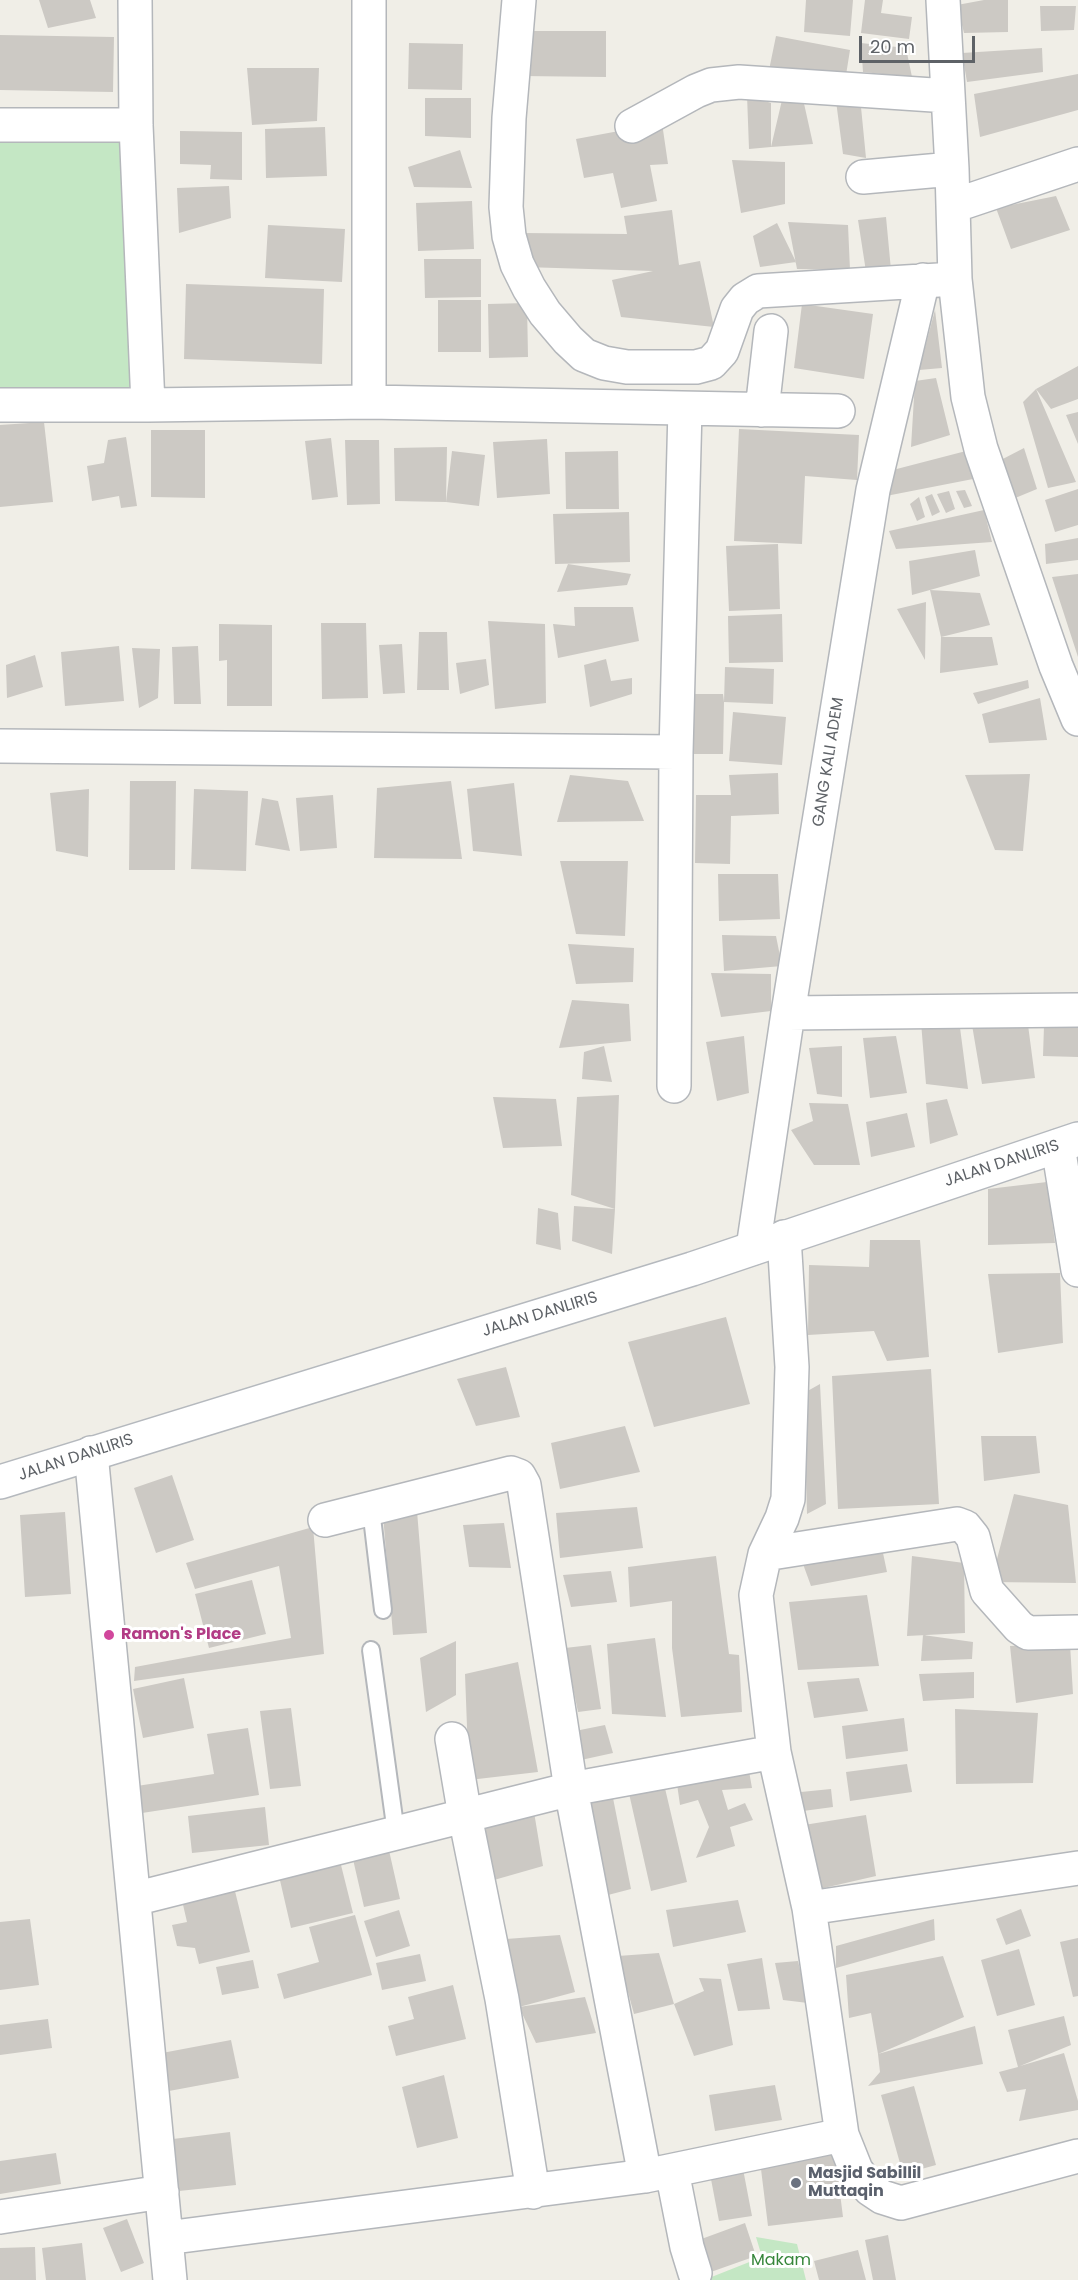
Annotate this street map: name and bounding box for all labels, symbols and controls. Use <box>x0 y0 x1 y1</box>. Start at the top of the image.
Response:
scale bar <box>862 24 978 62</box>
text: 20 m <box>870 34 915 59</box>
street label: GANG KALI ADEM <box>809 696 849 828</box>
street label: JALAN DANLIRIS <box>942 1136 1062 1192</box>
street label: JALAN DANLIRIS <box>480 1288 600 1342</box>
street label: JALAN DANLIRIS <box>16 1430 136 1486</box>
place label: Ramon's Place <box>121 1625 241 1645</box>
marker: Ramon's Place <box>102 1628 116 1642</box>
place label: Masjid Sabillil Muttaqin <box>808 2164 921 2202</box>
marker: Masjid Sabillil Muttaqin <box>789 2176 803 2190</box>
park label: Makam <box>751 2251 811 2271</box>

